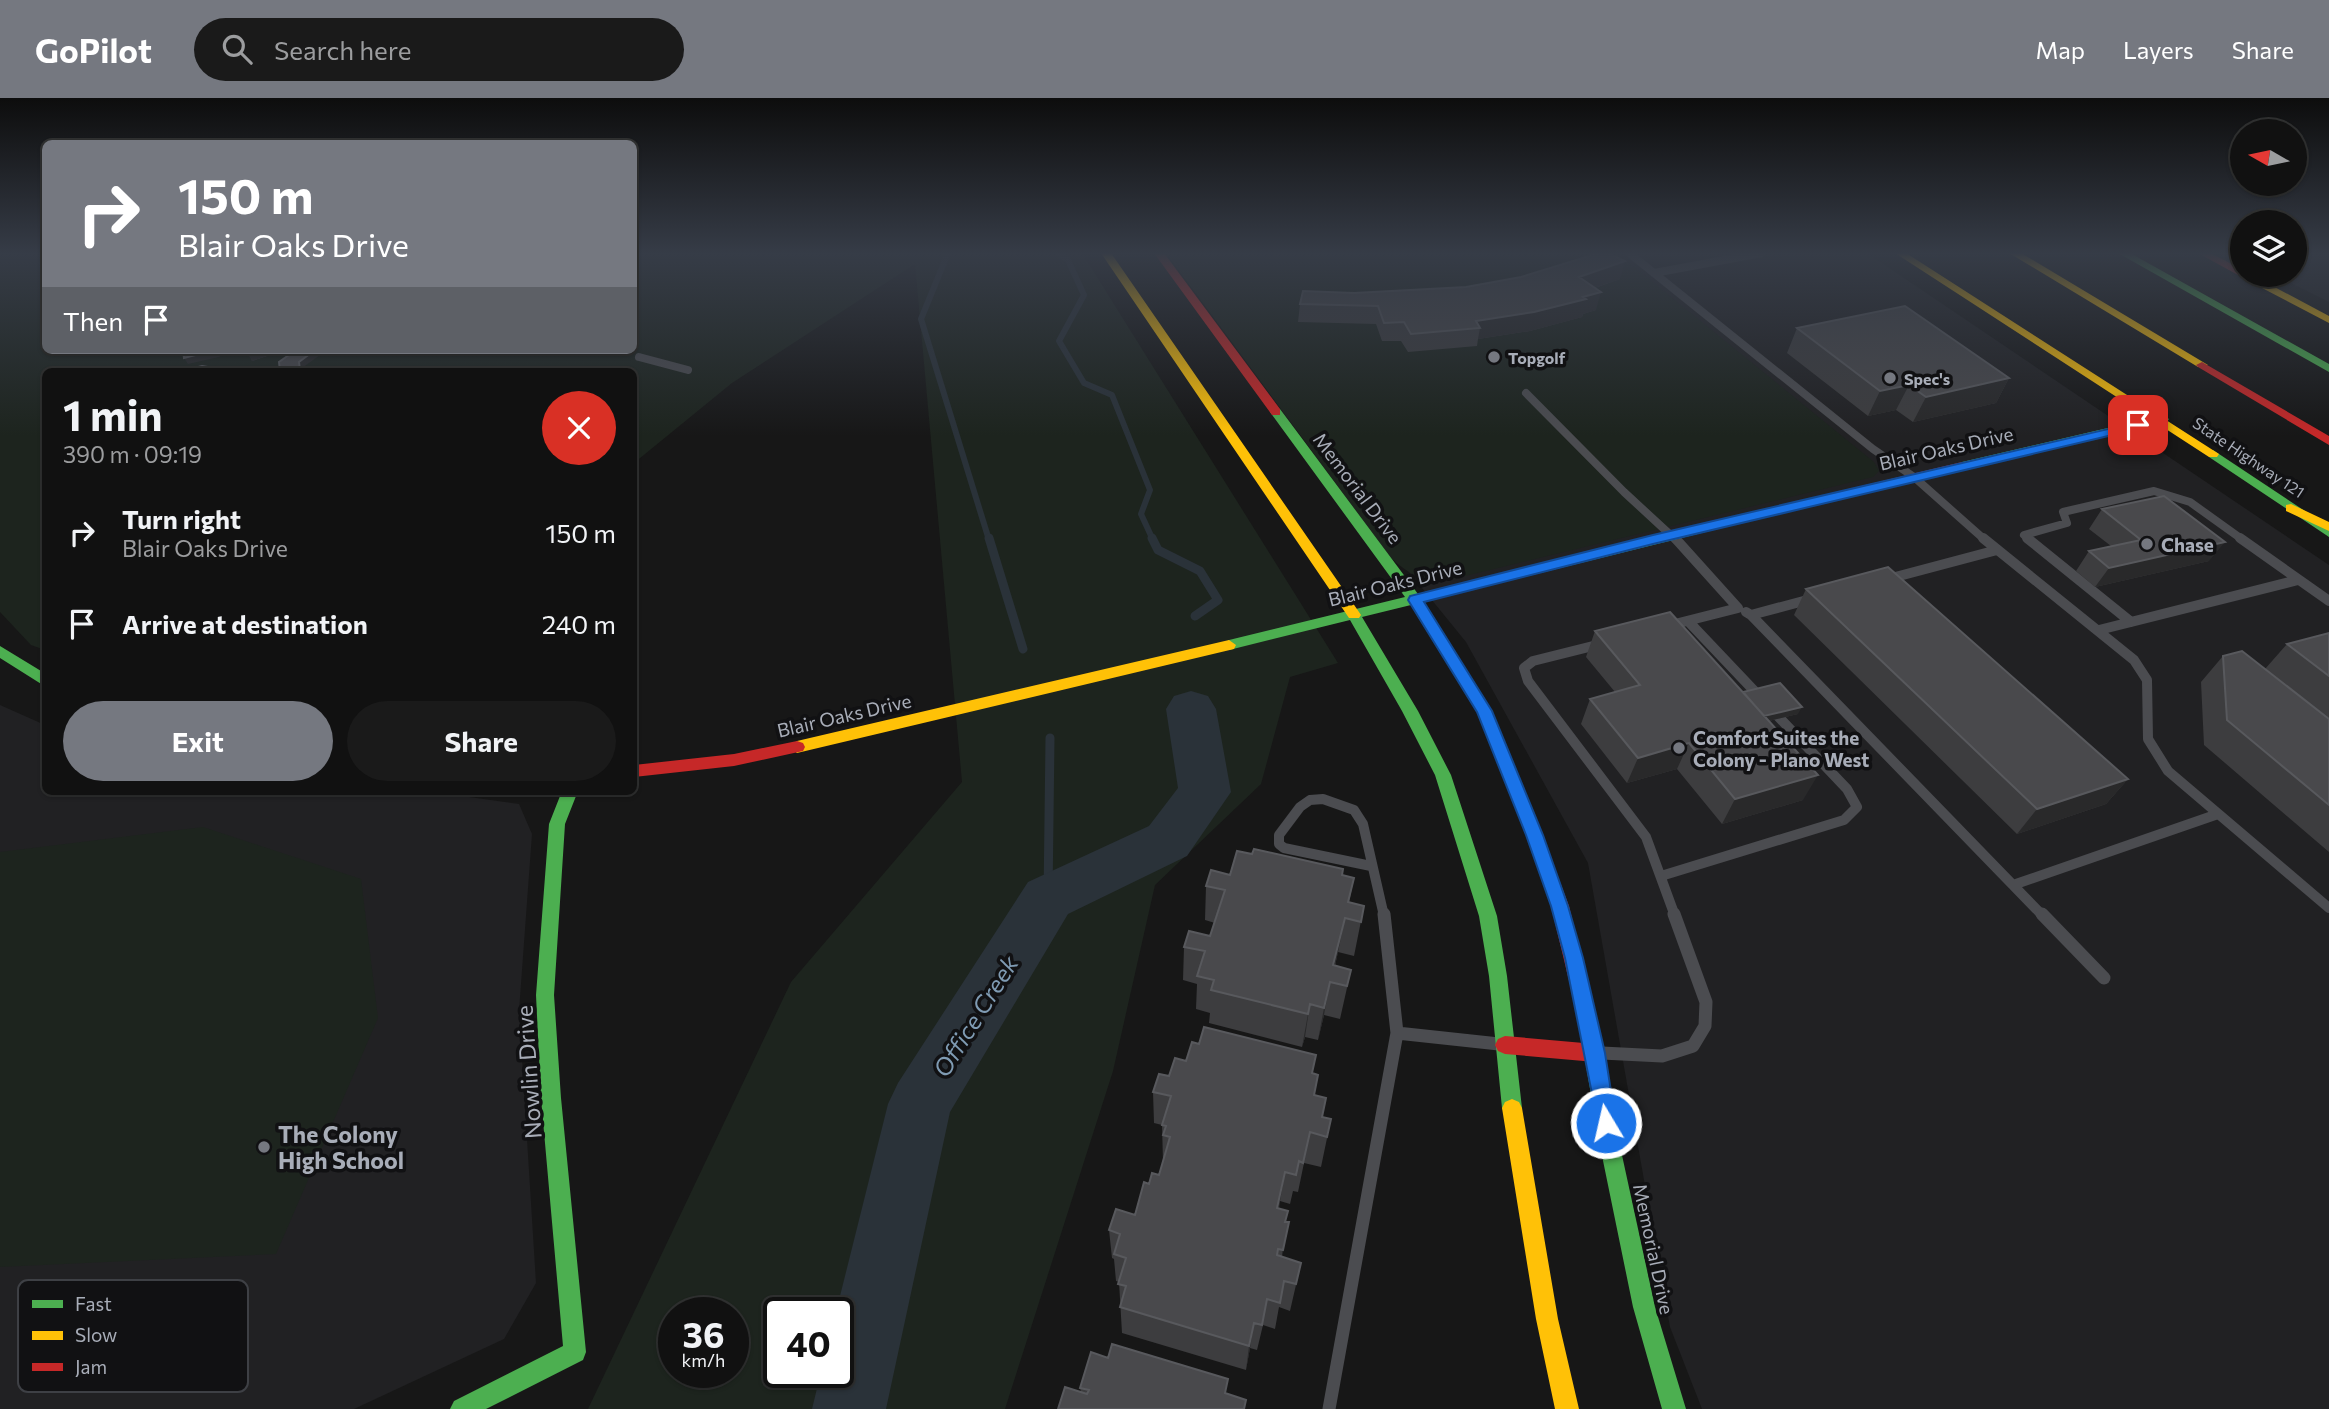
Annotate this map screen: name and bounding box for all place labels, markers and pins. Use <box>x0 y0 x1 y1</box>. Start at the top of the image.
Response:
place label: Topgolf <box>1508 348 1566 367</box>
marker: Topgolf <box>1486 349 1502 365</box>
place label: Spec's <box>1904 369 1950 388</box>
marker: Spec's <box>1882 370 1898 386</box>
pin <box>2108 395 2168 455</box>
place label: Chase <box>2161 533 2214 556</box>
marker: Chase <box>2139 536 2155 552</box>
place label: Comfort Suites the Colony - Plano West <box>1693 726 1869 771</box>
marker: Comfort Suites the Colony - Plano West <box>1671 740 1687 756</box>
place label: The Colony High School <box>278 1120 404 1174</box>
marker: The Colony High School <box>256 1139 272 1155</box>

